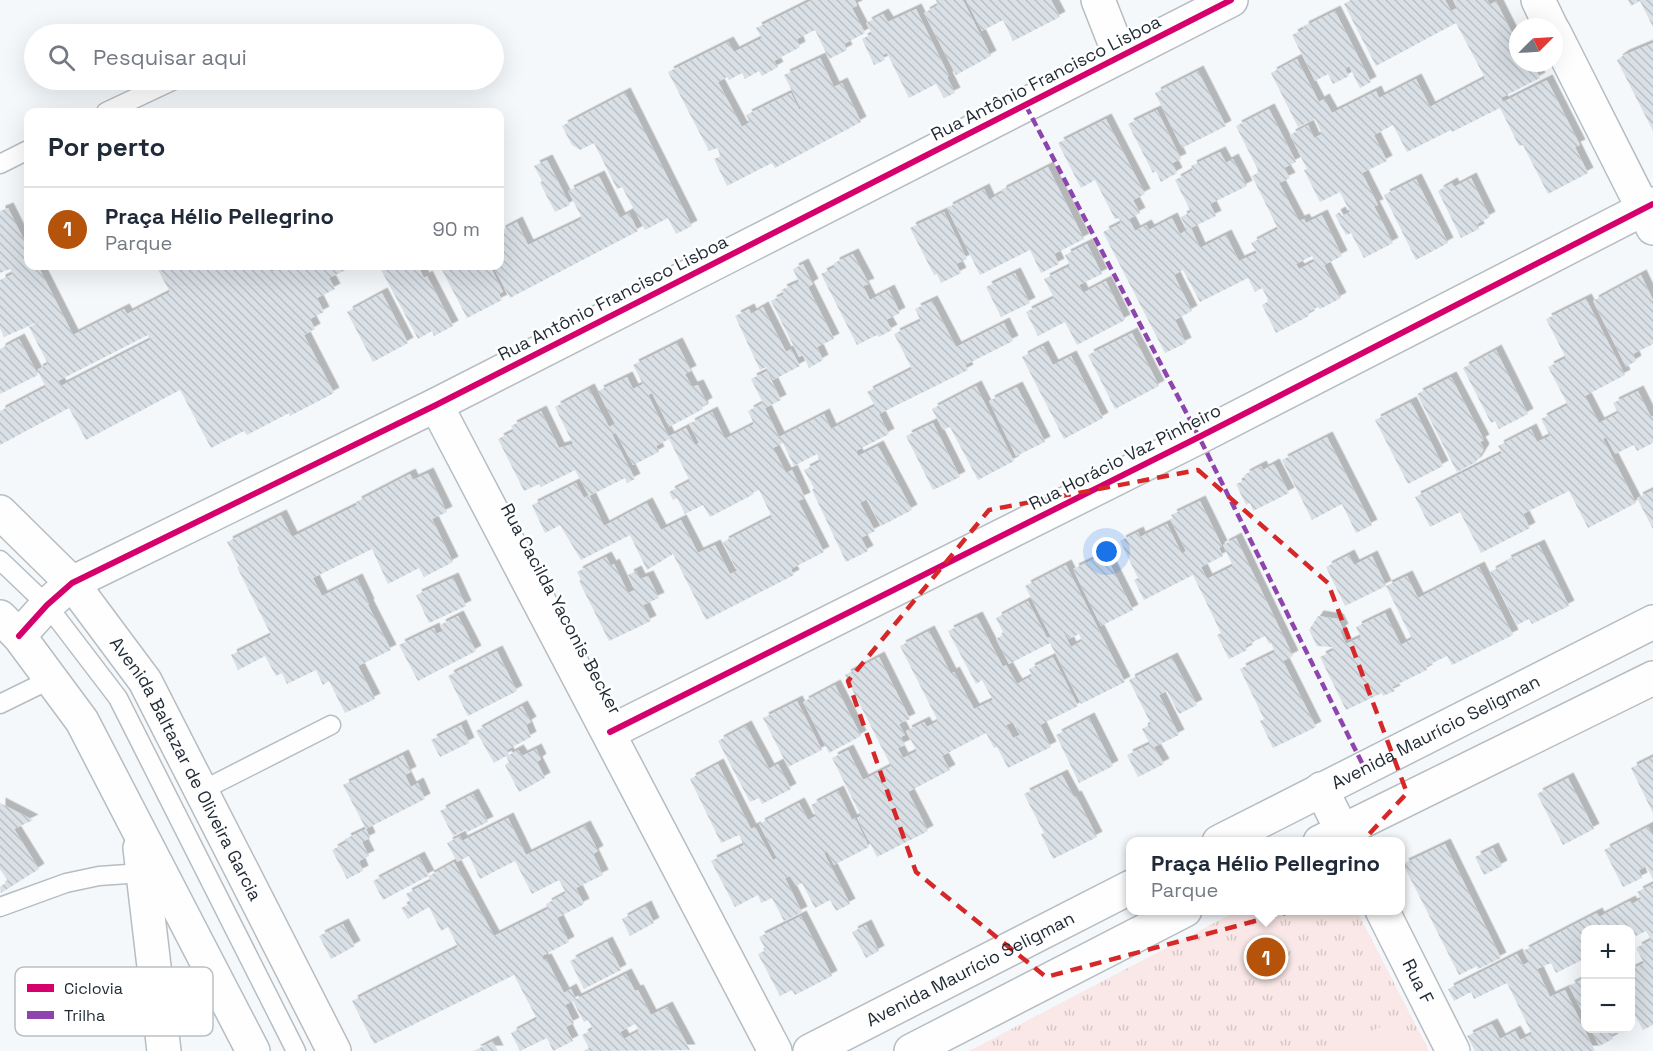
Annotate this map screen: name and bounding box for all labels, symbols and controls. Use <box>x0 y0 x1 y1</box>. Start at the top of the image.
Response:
street label: Rua Antônio Francisco Lisboa <box>927 9 1165 146</box>
north arrow <box>1509 18 1563 72</box>
search box <box>24 24 504 90</box>
icon: search <box>45 41 78 74</box>
text: Pesquisar aqui <box>93 43 247 71</box>
text: Por perto <box>48 130 165 164</box>
text: Praça Hélio Pellegrino <box>105 202 334 230</box>
text: 1 <box>63 216 72 242</box>
text: 90 m <box>433 216 480 242</box>
street label: Rua Antônio Francisco Lisboa <box>494 229 732 366</box>
text: Parque <box>105 230 172 256</box>
street label: Rua Horácio Vaz Pinheiro <box>1025 398 1225 515</box>
street label: Rua Cacilda Yaconis Becker <box>496 499 627 719</box>
your location <box>1092 537 1121 566</box>
street label: Avenida Baltazar de Oliveira Garcia <box>105 632 267 905</box>
street label: Avenida Maurício Seligman <box>1327 669 1544 794</box>
popup <box>1126 837 1405 915</box>
text: Praça Hélio Pellegrino <box>1151 849 1380 877</box>
text: Parque <box>1151 877 1218 903</box>
street label: Avenida Maurício Seligman <box>862 906 1078 1031</box>
map controls <box>1581 925 1635 1033</box>
button: + <box>1581 925 1635 979</box>
pin: 1 <box>1246 934 1286 980</box>
street label: Rua F <box>1398 955 1439 1008</box>
legend <box>15 967 213 1036</box>
text: Ciclovia <box>64 978 123 999</box>
button: − <box>1581 979 1635 1033</box>
text: Trilha <box>64 1005 105 1026</box>

